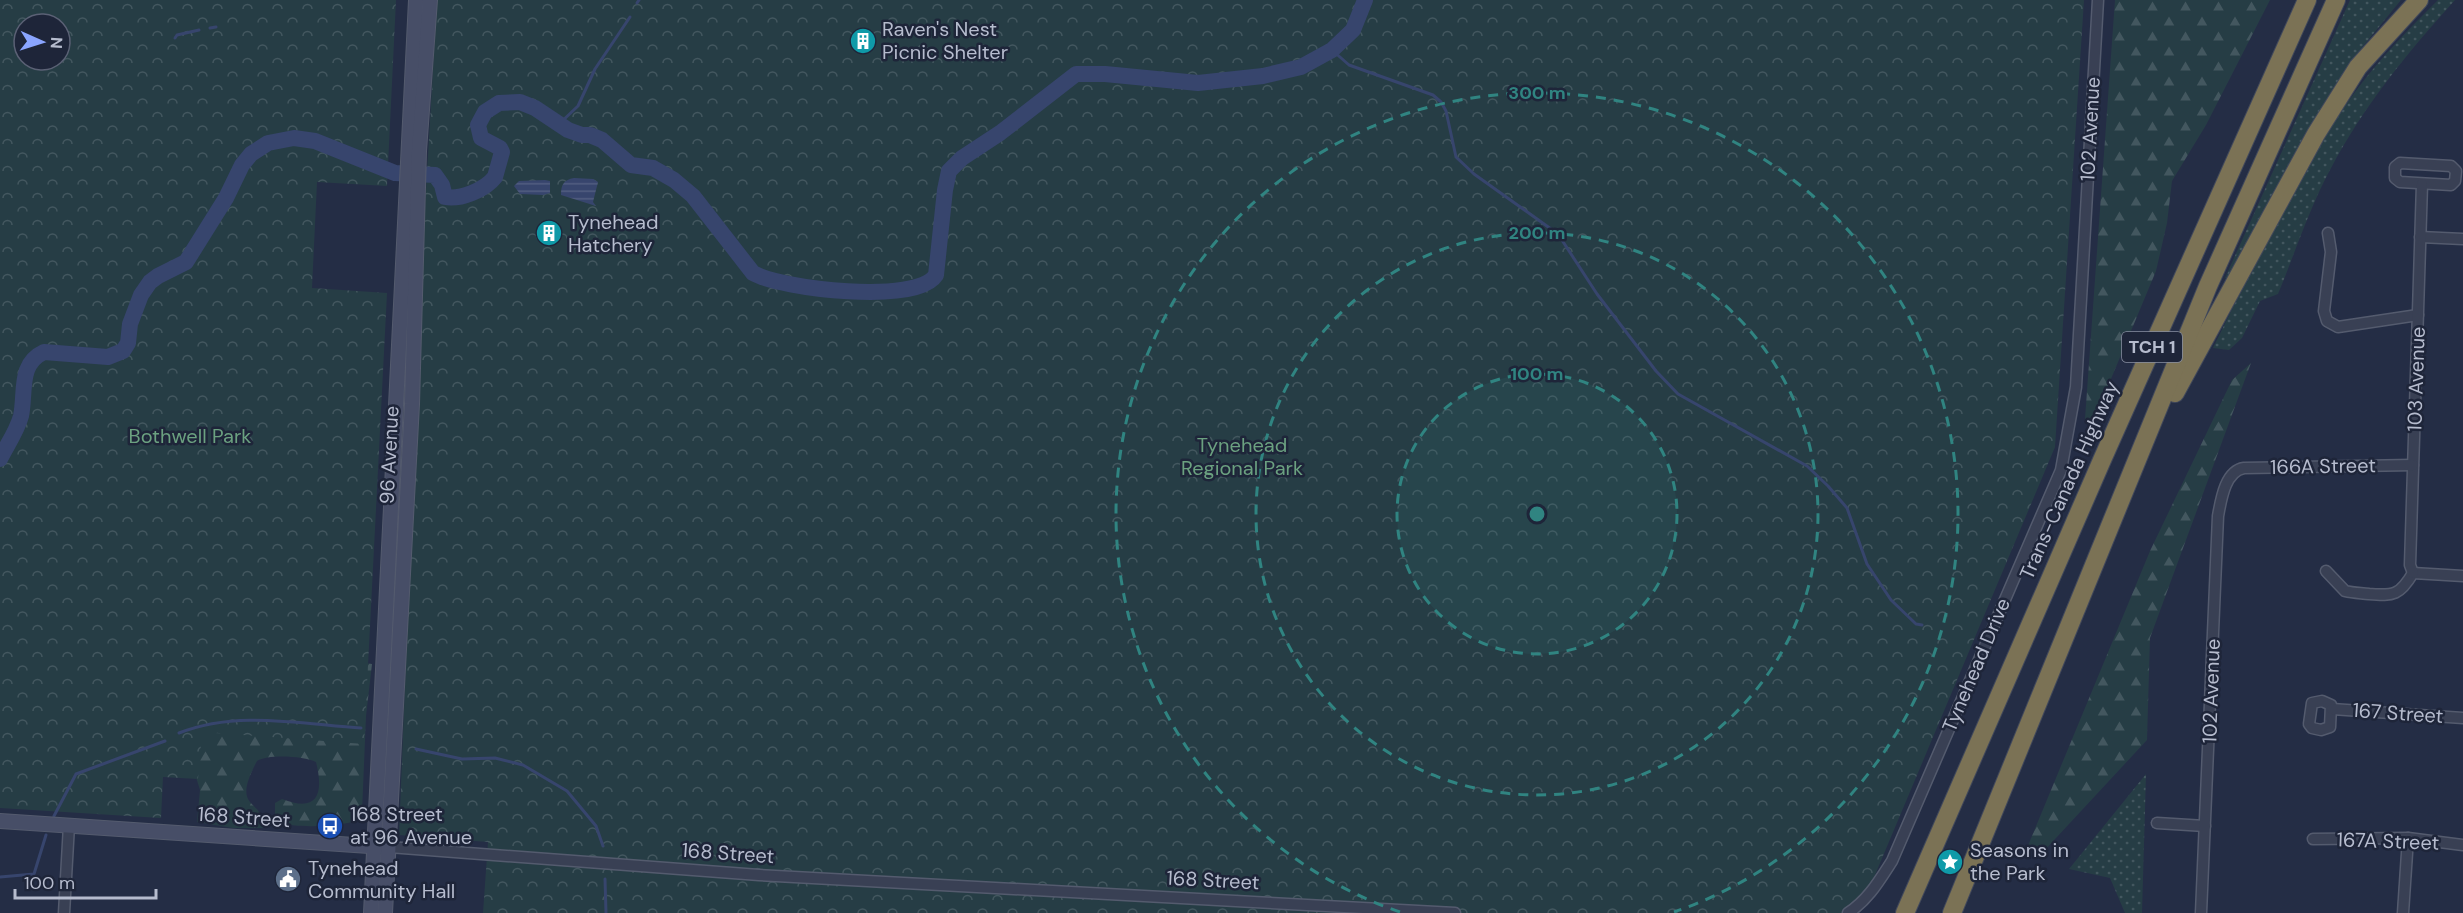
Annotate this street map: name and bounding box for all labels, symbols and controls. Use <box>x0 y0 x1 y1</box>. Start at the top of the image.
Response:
north arrow <box>12 12 72 72</box>
place label: Raven's Nest Picnic Shelter <box>882 16 1008 65</box>
building icon: Raven's Nest Picnic Shelter <box>848 26 878 56</box>
text: N <box>46 36 67 49</box>
street label: 102 Avenue <box>2074 76 2106 182</box>
text: 300 m <box>1508 81 1566 105</box>
place label: Tynehead Hatchery <box>568 209 658 258</box>
building icon: Tynehead Hatchery <box>534 218 564 248</box>
text: 200 m <box>1509 221 1565 245</box>
street label: 103 Avenue <box>2401 326 2431 432</box>
road number: TCH 1 <box>2122 332 2182 362</box>
text: 100 m <box>1510 362 1564 386</box>
street label: Trans-Canada Highway <box>2013 377 2125 583</box>
street label: 96 Avenue <box>373 405 405 505</box>
park label: Bothwell Park <box>129 423 251 449</box>
park label: Tynehead Regional Park <box>1181 432 1303 481</box>
street label: 166A Street <box>2270 452 2376 480</box>
centre of rings <box>1527 504 1547 524</box>
street label: Tynehead Drive <box>1936 594 2016 736</box>
street label: 102 Avenue <box>2196 638 2226 744</box>
street label: 167 Street <box>2352 697 2444 729</box>
street label: 168 Street <box>197 801 291 833</box>
place label: 168 Street at 96 Avenue <box>350 801 472 850</box>
bus stop icon: 168 Street at 96 Avenue <box>315 811 345 841</box>
street label: 167A Street <box>2336 826 2440 856</box>
street label: 168 Street <box>681 837 775 869</box>
place label: Seasons in the Park <box>1970 837 2069 886</box>
place icon: Seasons in the Park <box>1935 847 1965 877</box>
place label: Tynehead Community Hall <box>308 855 455 904</box>
scale bar <box>15 862 156 900</box>
public building icon: Tynehead Community Hall <box>273 864 303 894</box>
street label: 168 Street <box>1166 865 1260 895</box>
text: 100 m <box>24 871 75 895</box>

